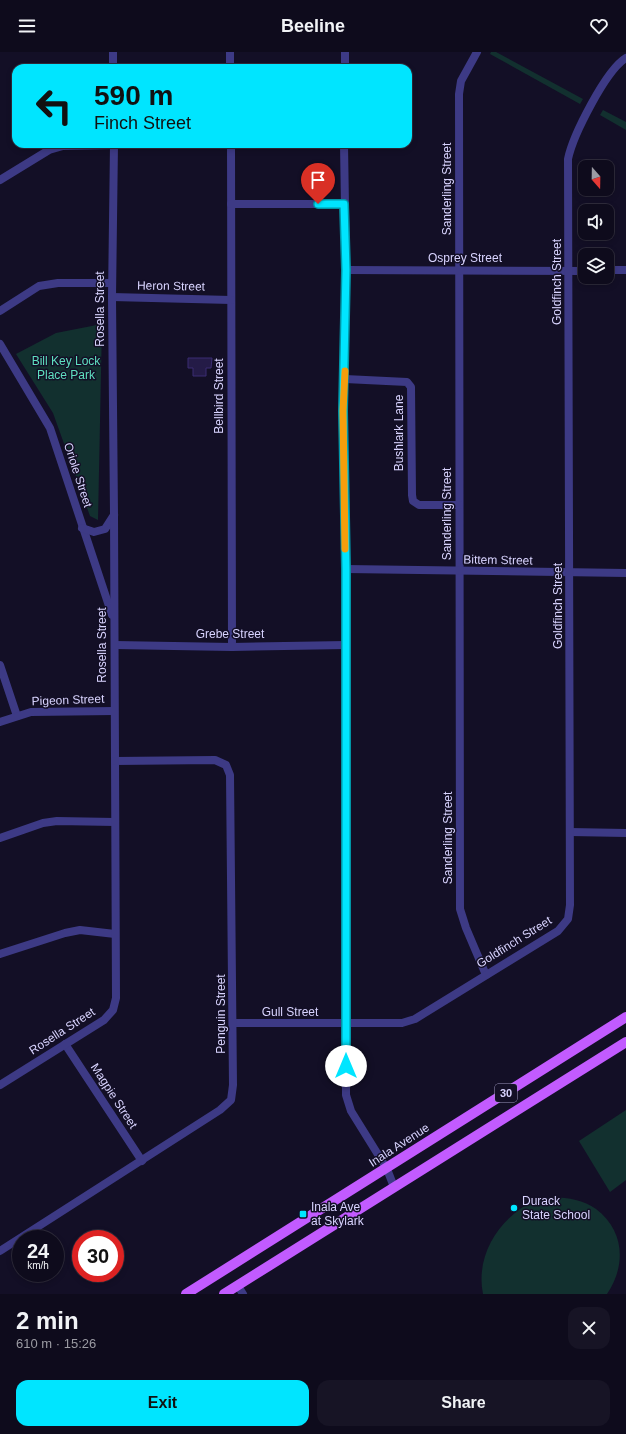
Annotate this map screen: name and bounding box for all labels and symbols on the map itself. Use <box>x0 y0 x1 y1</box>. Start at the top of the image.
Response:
street label: Sanderling Street <box>440 142 454 235</box>
north arrow <box>578 160 614 196</box>
pin <box>301 163 335 204</box>
street label: Goldfinch Street <box>550 238 564 325</box>
street label: Osprey Street <box>428 251 503 265</box>
street label: Rosella Street <box>93 271 107 347</box>
street label: Heron Street <box>137 278 206 294</box>
park label: Bill Key Lock Place Park <box>32 354 101 382</box>
street label: Bellbird Street <box>212 358 226 434</box>
street label: Bushlark Lane <box>392 394 406 471</box>
street label: Oriole Street <box>61 441 95 510</box>
street label: Sanderling Street <box>440 467 454 560</box>
street label: Bittem Street <box>463 552 533 568</box>
street label: Goldfinch Street <box>551 562 565 649</box>
street label: Rosella Street <box>95 607 109 683</box>
street label: Grebe Street <box>196 627 265 641</box>
street label: Pigeon Street <box>31 692 105 708</box>
street label: Sanderling Street <box>441 791 455 884</box>
street label: Goldfinch Street <box>474 913 555 971</box>
street label: Penguin Street <box>214 974 228 1054</box>
street label: Rosella Street <box>27 1004 98 1057</box>
street label: Gull Street <box>262 1005 319 1019</box>
position arrow <box>325 1045 367 1087</box>
street label: Magpie Street <box>88 1061 141 1132</box>
road number: 30 <box>495 1084 517 1102</box>
street label: Inala Avenue <box>366 1120 432 1170</box>
place label: Durack State School <box>522 1194 590 1222</box>
place label: Inala Ave at Skylark <box>311 1200 365 1228</box>
marker: Durack State School <box>509 1203 519 1213</box>
marker: Inala Ave at Skylark <box>298 1209 308 1219</box>
speed limit sign: 30 <box>72 1230 124 1282</box>

